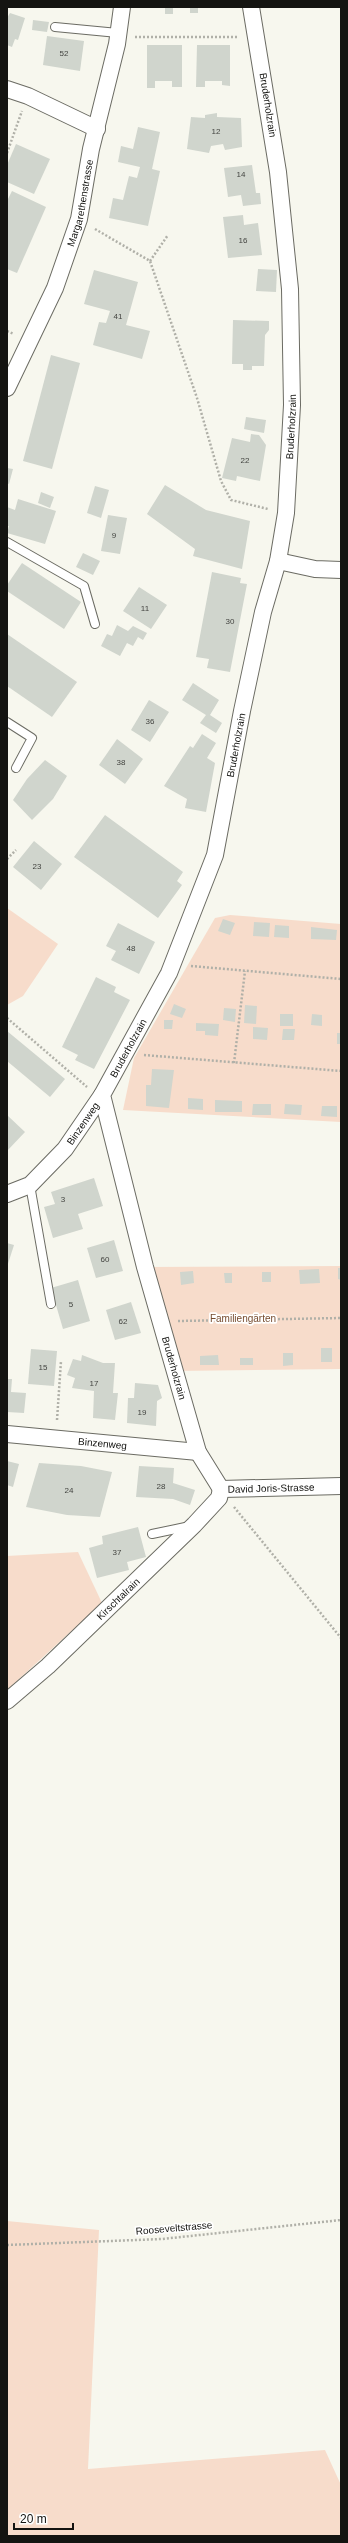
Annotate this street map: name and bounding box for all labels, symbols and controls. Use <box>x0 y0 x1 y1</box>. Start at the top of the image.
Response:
house number: 52 <box>60 49 69 58</box>
street label: Bruderholzrain <box>257 72 279 138</box>
house number: 12 <box>212 127 221 136</box>
street label: Margarethenstrasse <box>64 158 95 248</box>
house number: 14 <box>237 170 246 179</box>
house number: 16 <box>239 236 248 245</box>
house number: 41 <box>114 312 123 321</box>
street label: Bruderholzrain <box>283 394 298 460</box>
house number: 22 <box>241 456 250 465</box>
house number: 9 <box>112 531 117 540</box>
house number: 11 <box>141 604 150 613</box>
house number: 30 <box>226 617 235 626</box>
street label: Bruderholzrain <box>224 712 247 778</box>
house number: 36 <box>146 717 155 726</box>
house number: 38 <box>117 758 126 767</box>
house number: 23 <box>33 862 42 871</box>
house number: 48 <box>127 944 136 953</box>
street label: Bruderholzrain <box>107 1017 148 1079</box>
street label: Binzenweg <box>64 1100 101 1147</box>
house number: 3 <box>61 1195 66 1204</box>
house number: 60 <box>101 1255 110 1264</box>
house number: 5 <box>69 1300 74 1309</box>
park label: Familiengärten <box>210 1313 276 1324</box>
house number: 62 <box>119 1317 128 1326</box>
street label: Bruderholzrain <box>160 1335 188 1401</box>
house number: 15 <box>39 1363 48 1372</box>
house number: 17 <box>90 1379 99 1388</box>
house number: 19 <box>138 1408 147 1417</box>
street label: Binzenweg <box>78 1435 127 1451</box>
street label: David Joris-Strasse <box>227 1481 315 1494</box>
house number: 28 <box>157 1482 166 1491</box>
house number: 24 <box>65 1486 74 1495</box>
house number: 37 <box>113 1548 122 1557</box>
street label: Kirschtalrain <box>94 1575 141 1622</box>
street label: Rooseveltstrasse <box>135 2219 213 2237</box>
scale bar <box>14 2505 73 2531</box>
text: 20 m <box>20 2512 47 2526</box>

